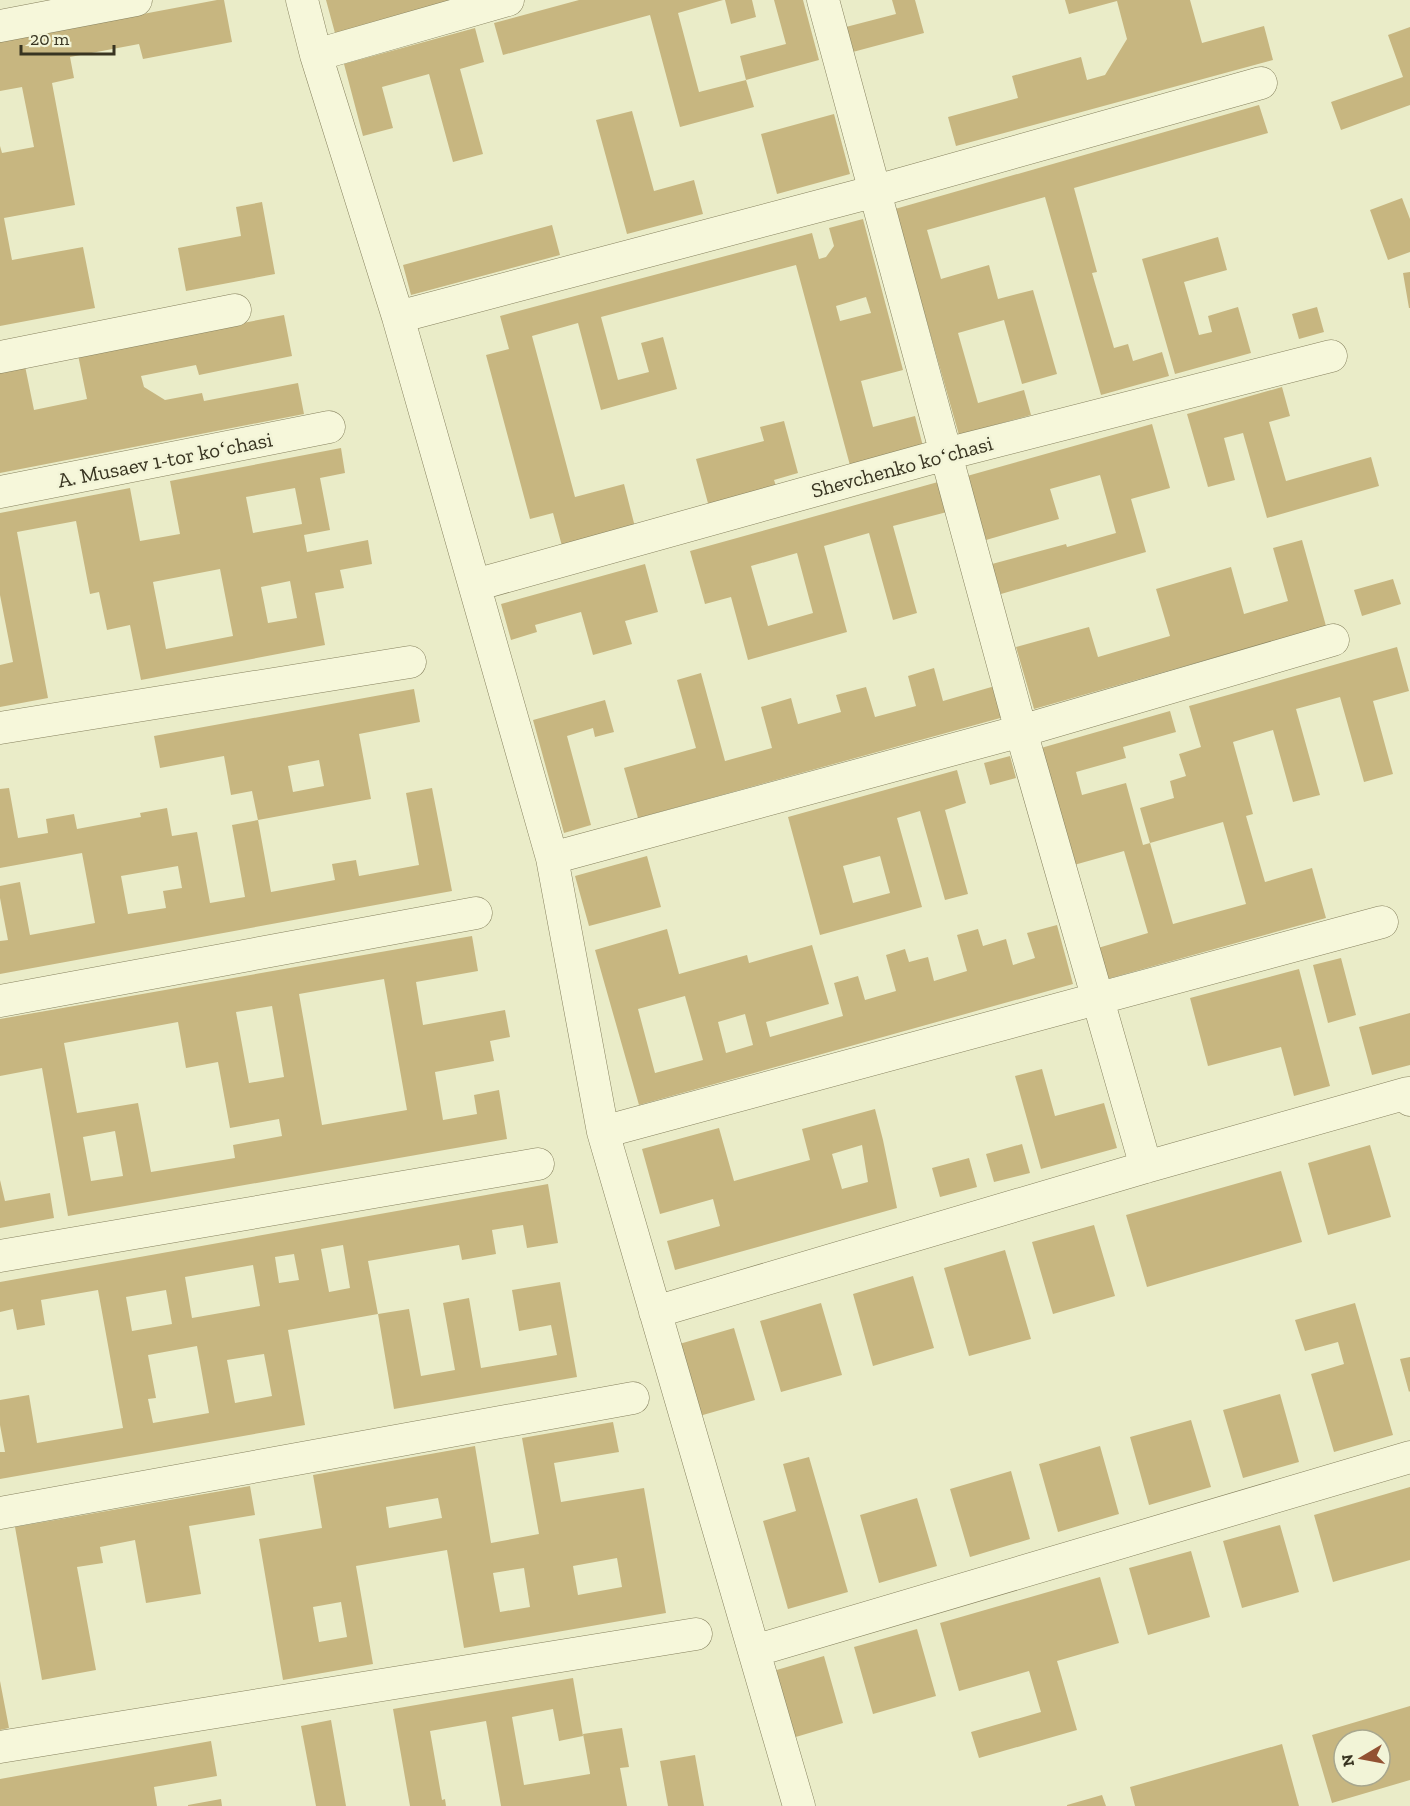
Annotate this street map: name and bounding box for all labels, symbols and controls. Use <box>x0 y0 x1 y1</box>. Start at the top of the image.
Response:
scale bar <box>21 18 114 56</box>
text: 20 m <box>30 28 70 50</box>
street label: A. Musaev 1-tor koʻchasi <box>55 426 275 493</box>
street label: Shevchenko koʻchasi <box>808 430 996 503</box>
north arrow <box>1332 1728 1392 1788</box>
text: N <box>1337 1753 1358 1768</box>

